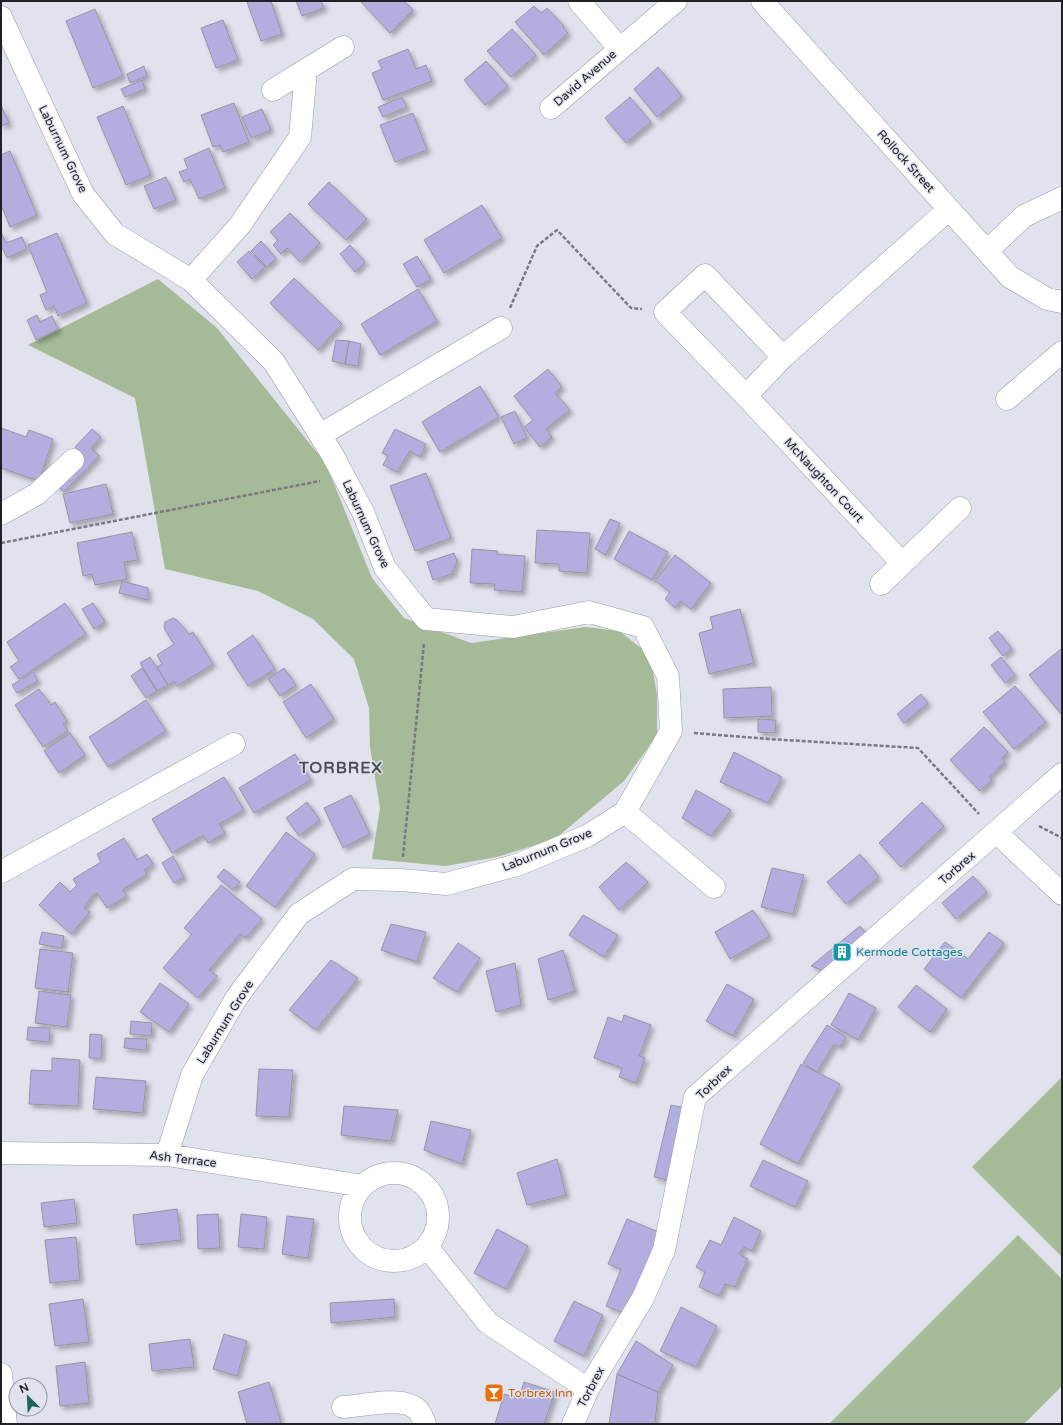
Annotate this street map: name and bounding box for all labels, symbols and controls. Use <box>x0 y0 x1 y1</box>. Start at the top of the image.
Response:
street label: David Avenue <box>551 47 619 109</box>
street label: Laburnum Grove <box>36 103 90 195</box>
street label: Rollock Street <box>874 127 938 196</box>
street label: McNaughton Court <box>781 435 867 525</box>
street label: Laburnum Grove <box>339 478 393 570</box>
district label: TORBREX <box>298 758 383 778</box>
street label: Laburnum Grove <box>500 826 594 874</box>
street label: Torbrex <box>936 848 978 888</box>
building icon: Kermode Cottages <box>831 941 853 963</box>
place label: Kermode Cottages <box>856 945 963 959</box>
street label: Laburnum Grove <box>194 978 256 1066</box>
street label: Torbrex <box>693 1062 735 1102</box>
street label: Ash Terrace <box>149 1148 218 1170</box>
street label: Torbrex <box>575 1364 607 1410</box>
north arrow <box>8 1377 48 1417</box>
text: N <box>17 1381 31 1396</box>
bar icon: Torbrex Inn <box>483 1382 505 1404</box>
place label: Torbrex Inn <box>508 1386 573 1400</box>

